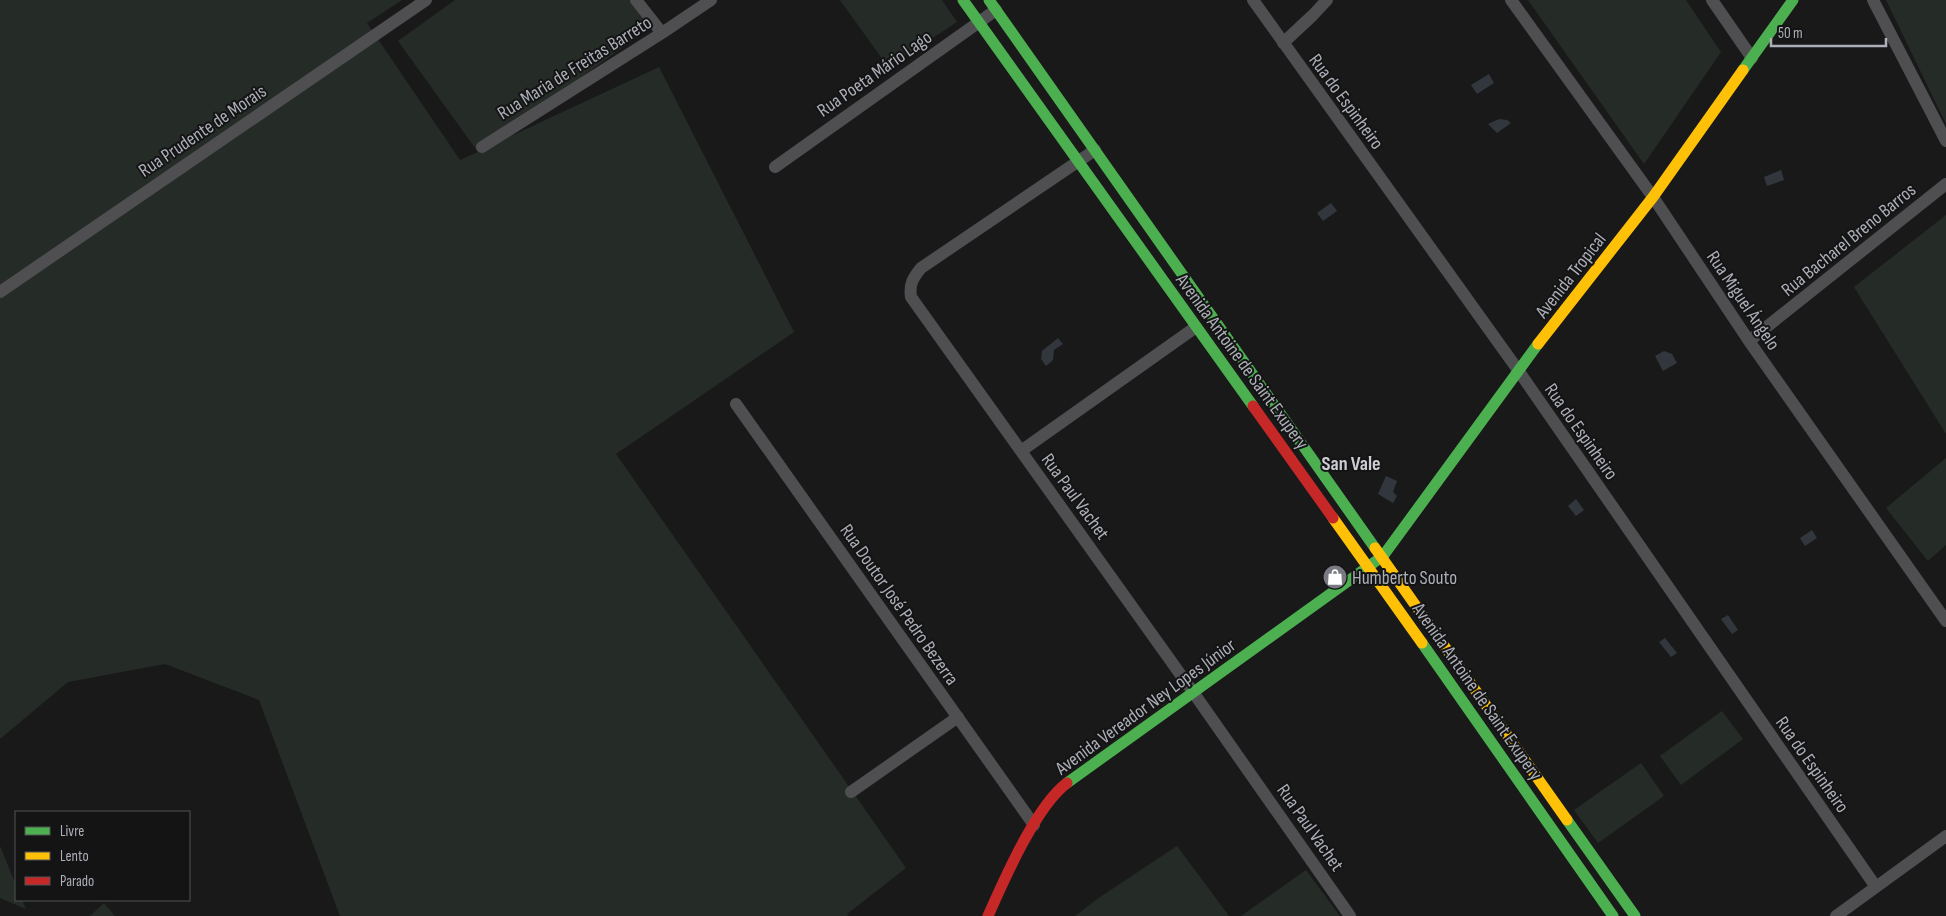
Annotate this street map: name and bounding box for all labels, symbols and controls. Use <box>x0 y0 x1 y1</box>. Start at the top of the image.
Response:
street label: Rua Maria de Freitas Barreto <box>493 11 656 125</box>
scale bar <box>1771 15 1886 47</box>
text: 50 m <box>1778 24 1803 43</box>
street label: Rua Poeta Mário Lago <box>813 26 937 122</box>
street label: Rua do Espinheiro <box>1303 50 1388 154</box>
street label: Rua Prudente de Morais <box>135 80 271 182</box>
street label: Rua Bacharel Breno Barros <box>1777 179 1921 302</box>
street label: Avenida Tropical <box>1530 229 1612 324</box>
street label: Rua Miguel Ángelo <box>1701 247 1784 355</box>
street label: Avenida Antoine de Saint Exupery <box>1170 269 1314 455</box>
street label: Rua do Espinheiro <box>1539 379 1622 484</box>
street label: Rua Paul Vachet <box>1036 449 1114 545</box>
district label: San Vale <box>1321 452 1381 476</box>
street label: Rua Doutor José Pedro Bezerra <box>834 520 963 690</box>
shop icon: Humberto Souto <box>1322 564 1348 590</box>
place label: Humberto Souto <box>1352 567 1457 590</box>
street label: Avenida Antoine de Saint Exupery <box>1406 598 1547 786</box>
street label: Avenida Vereador Ney Lopes Júnior <box>1050 634 1241 781</box>
street label: Rua do Espinheiro <box>1770 712 1853 817</box>
street label: Rua Paul Vachet <box>1271 780 1348 876</box>
legend <box>15 811 190 901</box>
text: Livre <box>60 822 84 841</box>
text: Lento <box>60 847 89 866</box>
text: Parado <box>60 872 94 891</box>

